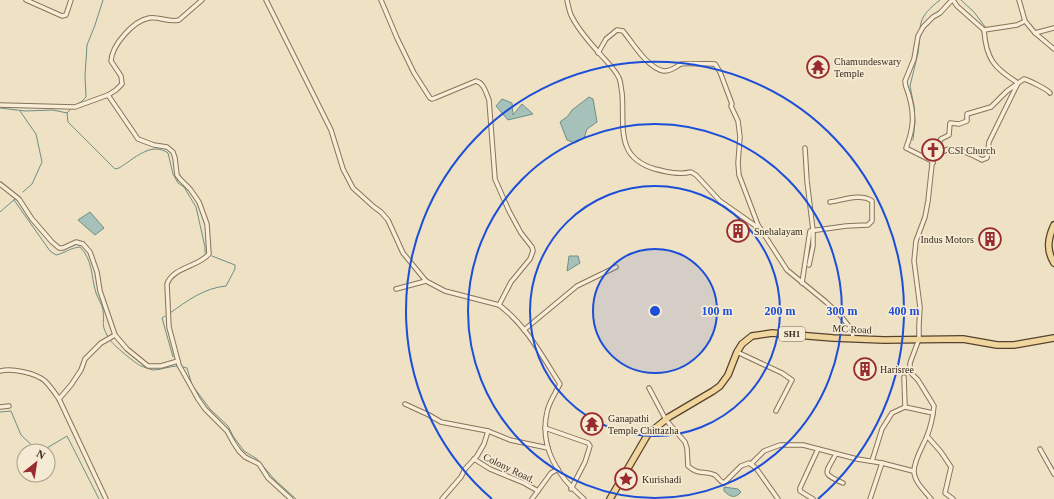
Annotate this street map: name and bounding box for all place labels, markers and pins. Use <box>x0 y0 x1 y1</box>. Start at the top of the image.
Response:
temple icon: Chamundeswary Temple <box>805 54 831 80</box>
place label: Chamundeswary Temple <box>834 56 901 79</box>
church icon: CSI Church <box>920 137 946 163</box>
place label: CSI Church <box>948 145 996 156</box>
building icon: Snehalayam <box>725 218 751 244</box>
place label: Snehalayam <box>754 226 803 237</box>
building icon: Indus Motors <box>977 226 1003 252</box>
place label: Indus Motors <box>920 234 974 245</box>
centre of rings <box>648 304 662 318</box>
building icon: Harisree <box>852 356 878 382</box>
place label: Harisree <box>880 364 914 375</box>
temple icon: Ganapathi Temple Chittazha <box>579 411 605 437</box>
place label: Ganapathi Temple Chittazha <box>608 413 679 436</box>
place icon: Kurishadi <box>613 466 639 492</box>
place label: Kurishadi <box>642 474 682 485</box>

